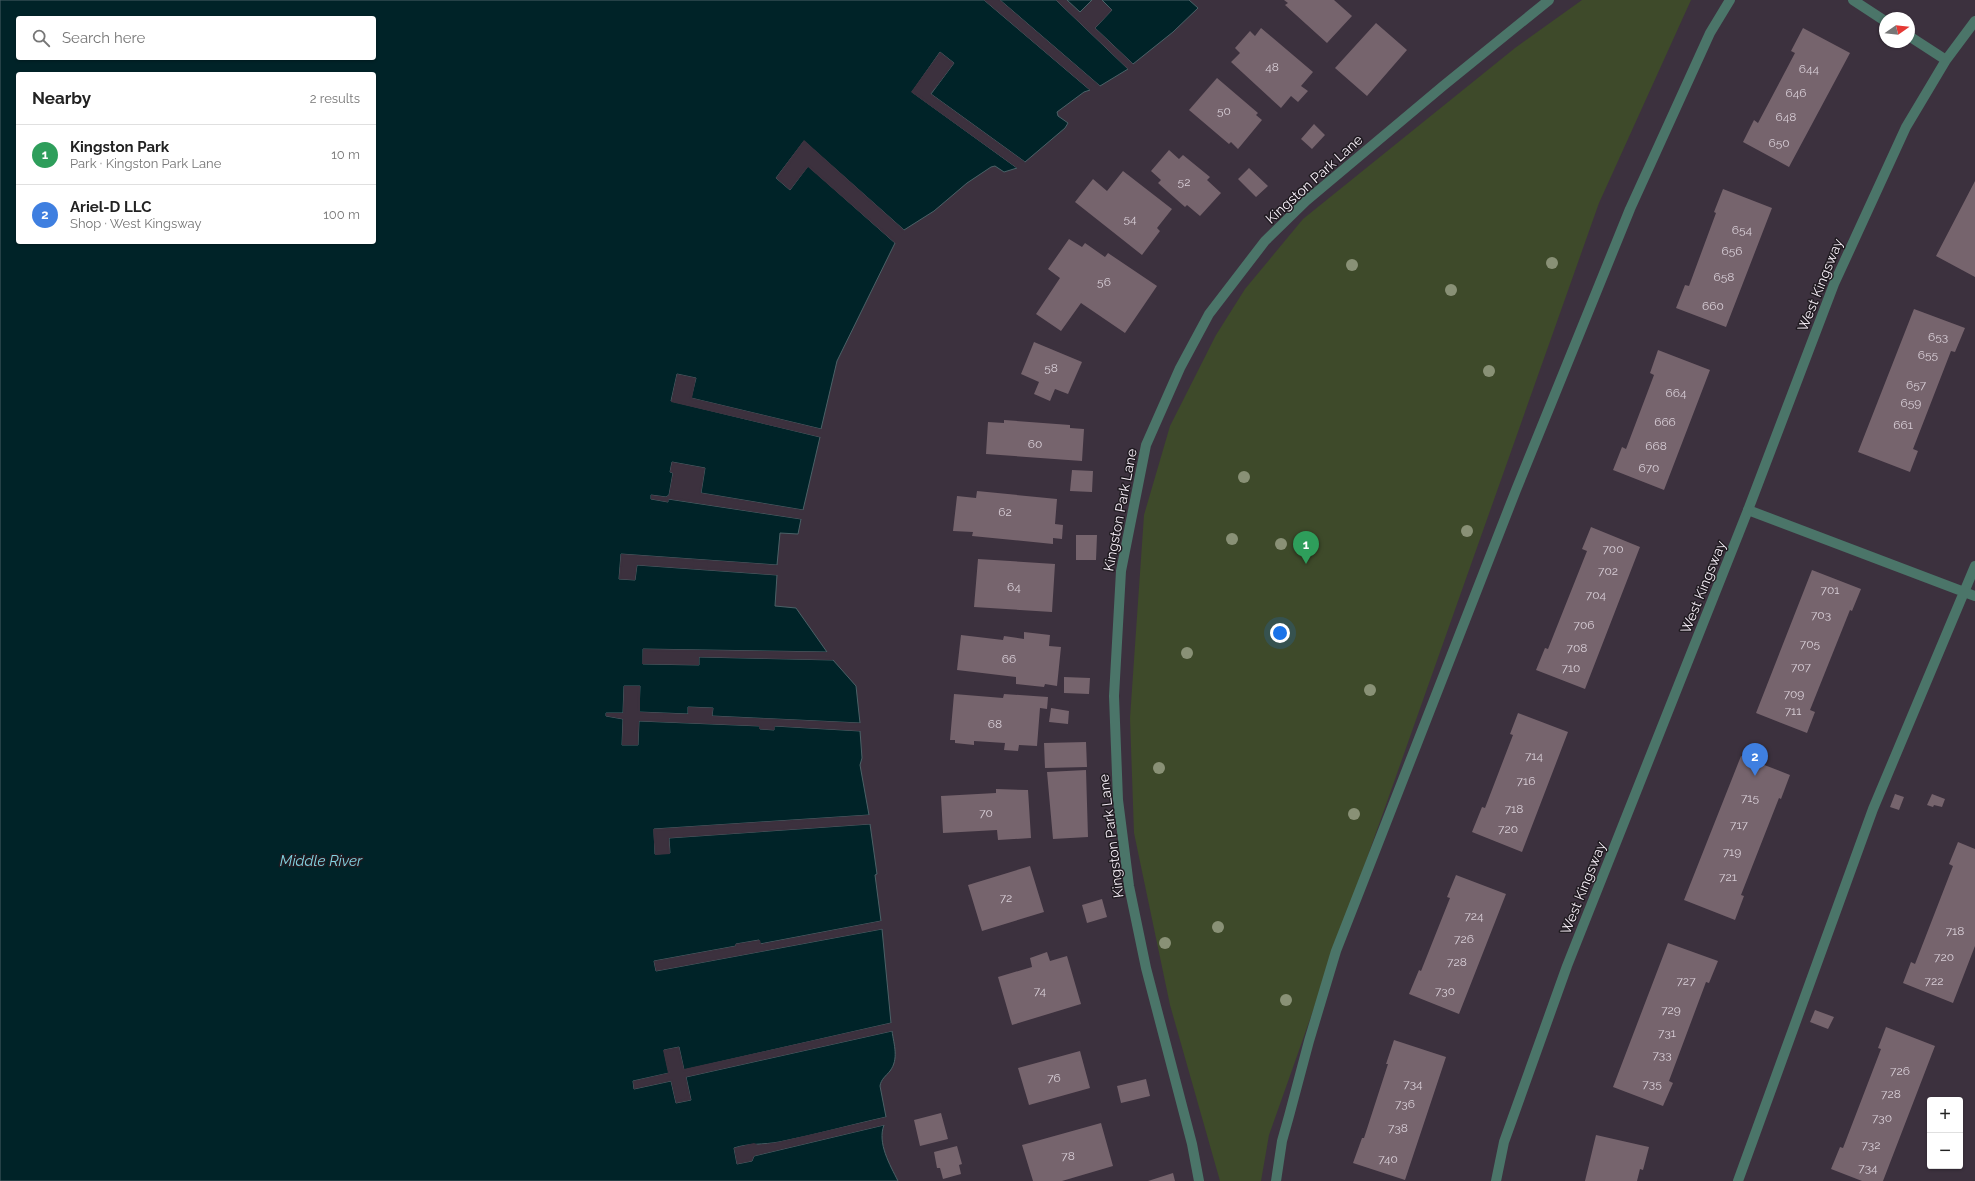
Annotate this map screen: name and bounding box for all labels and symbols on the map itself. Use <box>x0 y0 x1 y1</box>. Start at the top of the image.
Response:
north arrow <box>1879 12 1915 48</box>
house number: 48 <box>1265 60 1279 74</box>
house number: 644 <box>1799 62 1820 76</box>
house number: 646 <box>1785 86 1807 100</box>
house number: 50 <box>1217 104 1231 118</box>
house number: 648 <box>1776 110 1796 124</box>
street label: Kingston Park Lane <box>1262 131 1366 227</box>
house number: 650 <box>1768 136 1790 150</box>
house number: 52 <box>1178 175 1190 189</box>
house number: 54 <box>1123 212 1137 226</box>
house number: 654 <box>1732 223 1753 237</box>
street label: West Kingsway <box>1794 236 1846 334</box>
house number: 656 <box>1721 244 1743 258</box>
house number: 658 <box>1714 270 1734 284</box>
house number: 56 <box>1097 275 1111 289</box>
house number: 660 <box>1702 299 1724 313</box>
house number: 653 <box>1928 330 1948 344</box>
house number: 655 <box>1918 348 1939 362</box>
house number: 58 <box>1044 361 1058 375</box>
house number: 657 <box>1906 378 1927 392</box>
house number: 664 <box>1665 386 1687 400</box>
house number: 659 <box>1901 396 1921 410</box>
house number: 666 <box>1654 415 1676 429</box>
house number: 661 <box>1893 418 1913 432</box>
house number: 60 <box>1028 437 1042 451</box>
house number: 668 <box>1645 439 1667 453</box>
street label: Kingston Park Lane <box>1100 447 1140 573</box>
house number: 670 <box>1639 461 1659 475</box>
house number: 62 <box>998 505 1012 519</box>
pin: 1 <box>1293 531 1319 564</box>
street label: West Kingsway <box>1677 538 1729 636</box>
house number: 700 <box>1602 542 1624 556</box>
house number: 702 <box>1598 564 1618 578</box>
house number: 64 <box>1007 580 1021 594</box>
house number: 701 <box>1821 583 1839 597</box>
house number: 704 <box>1586 588 1607 602</box>
house number: 703 <box>1811 608 1831 622</box>
house number: 706 <box>1574 618 1594 632</box>
your location <box>1270 623 1290 643</box>
house number: 705 <box>1800 637 1821 651</box>
house number: 708 <box>1567 641 1587 655</box>
house number: 66 <box>1002 652 1016 666</box>
house number: 707 <box>1791 660 1812 674</box>
house number: 710 <box>1562 661 1580 675</box>
house number: 709 <box>1784 687 1804 701</box>
house number: 711 <box>1785 704 1801 718</box>
house number: 68 <box>988 717 1002 731</box>
pin: 2 <box>1742 743 1768 776</box>
house number: 714 <box>1525 749 1544 763</box>
street label: Kingston Park Lane <box>1095 773 1127 899</box>
house number: 716 <box>1517 774 1535 788</box>
house number: 715 <box>1741 791 1760 805</box>
house number: 718 <box>1505 802 1523 816</box>
house number: 70 <box>979 806 993 820</box>
house number: 717 <box>1730 818 1749 832</box>
house number: 720 <box>1498 822 1518 836</box>
street label: West Kingsway <box>1557 839 1609 937</box>
house number: 719 <box>1723 845 1741 859</box>
water label: Middle River <box>280 852 363 870</box>
house number: 721 <box>1719 870 1737 884</box>
house number: 72 <box>1000 891 1012 905</box>
house number: 724 <box>1464 909 1484 923</box>
house number: 718 <box>1946 924 1964 938</box>
house number: 726 <box>1454 932 1474 946</box>
house number: 720 <box>1934 950 1954 964</box>
house number: 728 <box>1447 955 1467 969</box>
house number: 727 <box>1676 974 1696 988</box>
house number: 722 <box>1925 974 1943 988</box>
house number: 74 <box>1034 984 1047 998</box>
house number: 730 <box>1435 984 1455 998</box>
house number: 729 <box>1661 1003 1681 1017</box>
house number: 731 <box>1658 1026 1676 1040</box>
house number: 733 <box>1652 1048 1672 1062</box>
house number: 726 <box>1890 1064 1910 1078</box>
house number: 76 <box>1047 1071 1061 1085</box>
house number: 734 <box>1403 1077 1423 1091</box>
house number: 735 <box>1642 1077 1662 1091</box>
house number: 728 <box>1881 1087 1901 1101</box>
house number: 736 <box>1395 1097 1415 1111</box>
house number: 730 <box>1872 1111 1892 1125</box>
house number: 738 <box>1388 1121 1408 1135</box>
house number: 732 <box>1861 1138 1881 1152</box>
house number: 78 <box>1061 1149 1075 1163</box>
house number: 740 <box>1378 1152 1398 1166</box>
house number: 734 <box>1858 1161 1878 1175</box>

